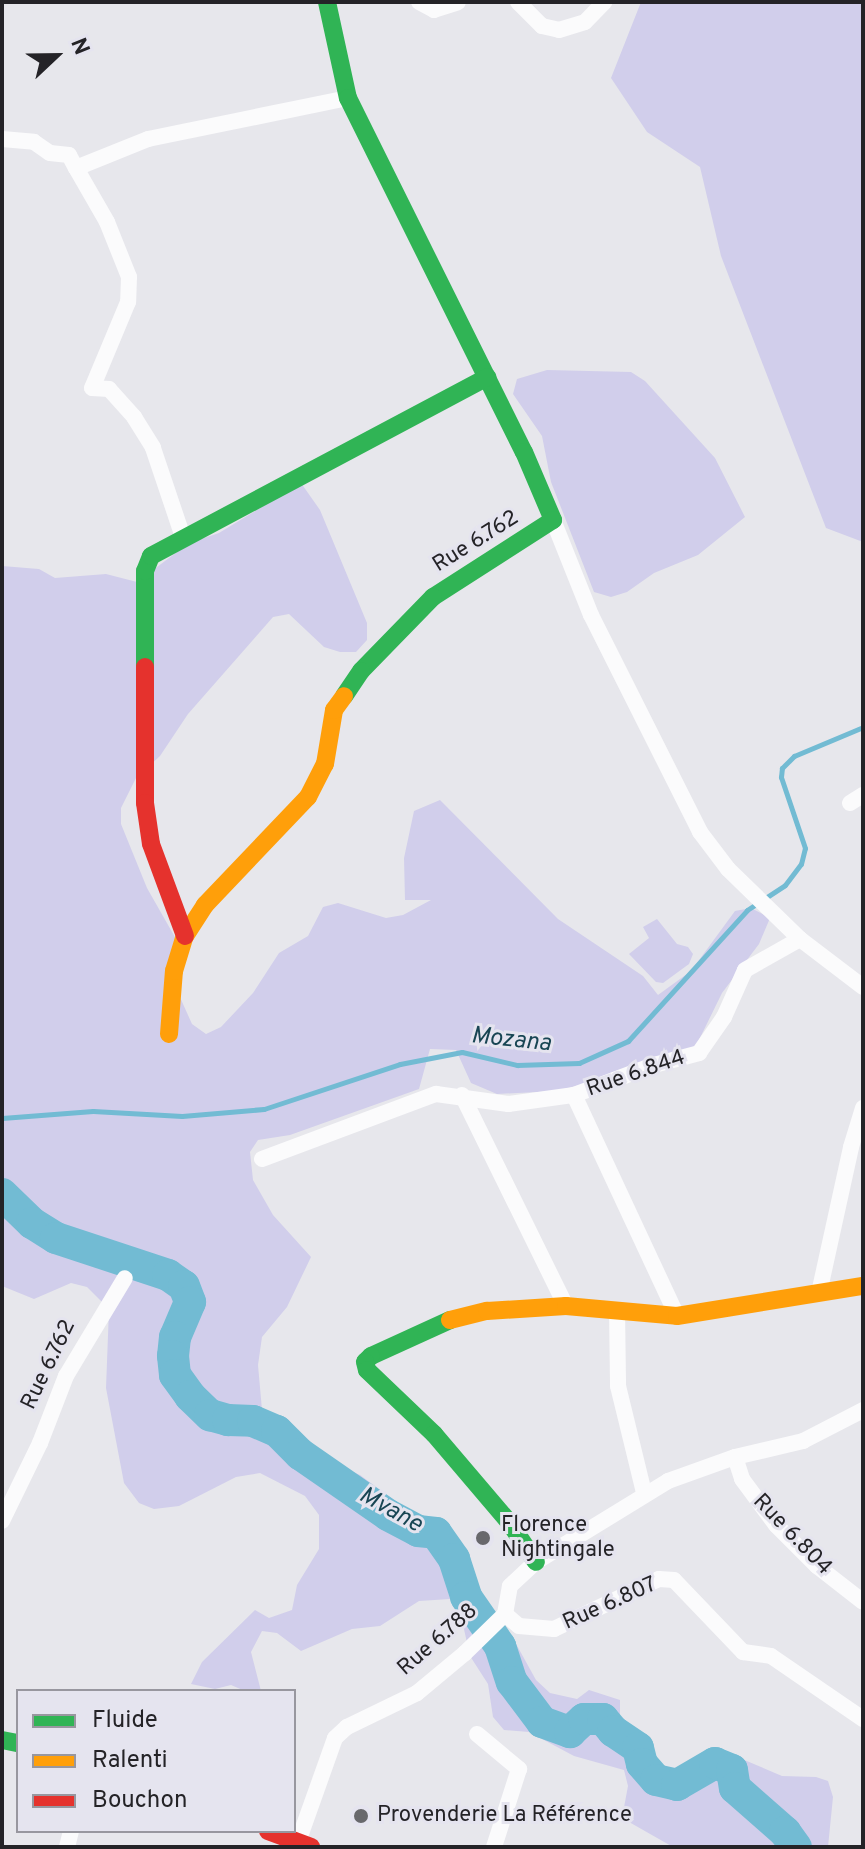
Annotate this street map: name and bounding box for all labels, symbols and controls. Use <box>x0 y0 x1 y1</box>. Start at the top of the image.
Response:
north arrow <box>16 16 96 96</box>
text: N <box>63 34 94 59</box>
street label: Rue 6.762 <box>428 505 524 579</box>
water label: Mozana <box>470 1022 552 1060</box>
street label: Rue 6.844 <box>583 1045 689 1103</box>
street label: Rue 6.762 <box>16 1316 82 1414</box>
water label: Mvane <box>353 1482 427 1540</box>
street label: Rue 6.804 <box>747 1489 837 1581</box>
place label: Florence Nightingale <box>501 1512 614 1564</box>
marker: Florence Nightingale <box>472 1527 494 1549</box>
street label: Rue 6.807 <box>559 1572 661 1636</box>
street label: Rue 6.788 <box>393 1598 483 1682</box>
legend <box>16 1689 296 1833</box>
text: Fluide <box>92 1706 158 1736</box>
text: Ralenti <box>92 1746 168 1776</box>
text: Bouchon <box>92 1786 187 1816</box>
place label: Provenderie La Référence <box>377 1803 632 1829</box>
marker: Provenderie La Référence <box>352 1807 370 1825</box>

